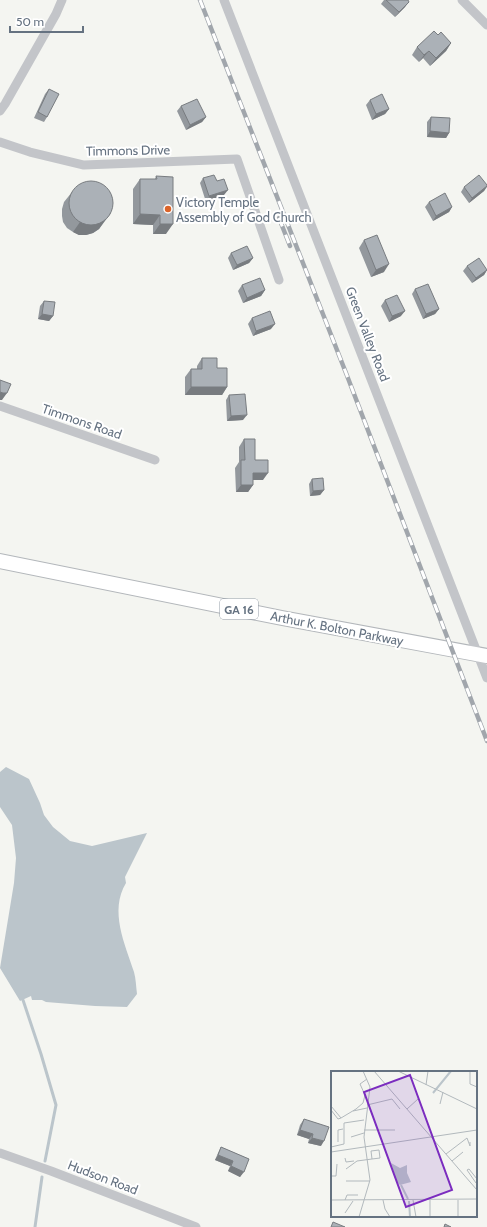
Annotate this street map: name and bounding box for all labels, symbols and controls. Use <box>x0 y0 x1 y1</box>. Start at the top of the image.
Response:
scale bar <box>10 8 83 34</box>
text: 50 m <box>16 14 44 29</box>
street label: Timmons Drive <box>86 141 171 159</box>
place label: Victory Temple Assembly of God Church <box>176 194 312 225</box>
marker: Victory Temple Assembly of God Church <box>163 204 173 214</box>
street label: Green Valley Road <box>343 284 393 384</box>
street label: Timmons Road <box>40 400 124 442</box>
road number: GA 16 <box>220 599 258 619</box>
street label: Arthur K. Bolton Parkway <box>269 607 405 649</box>
inset map <box>331 1071 477 1217</box>
street label: Hudson Road <box>66 1156 140 1198</box>

